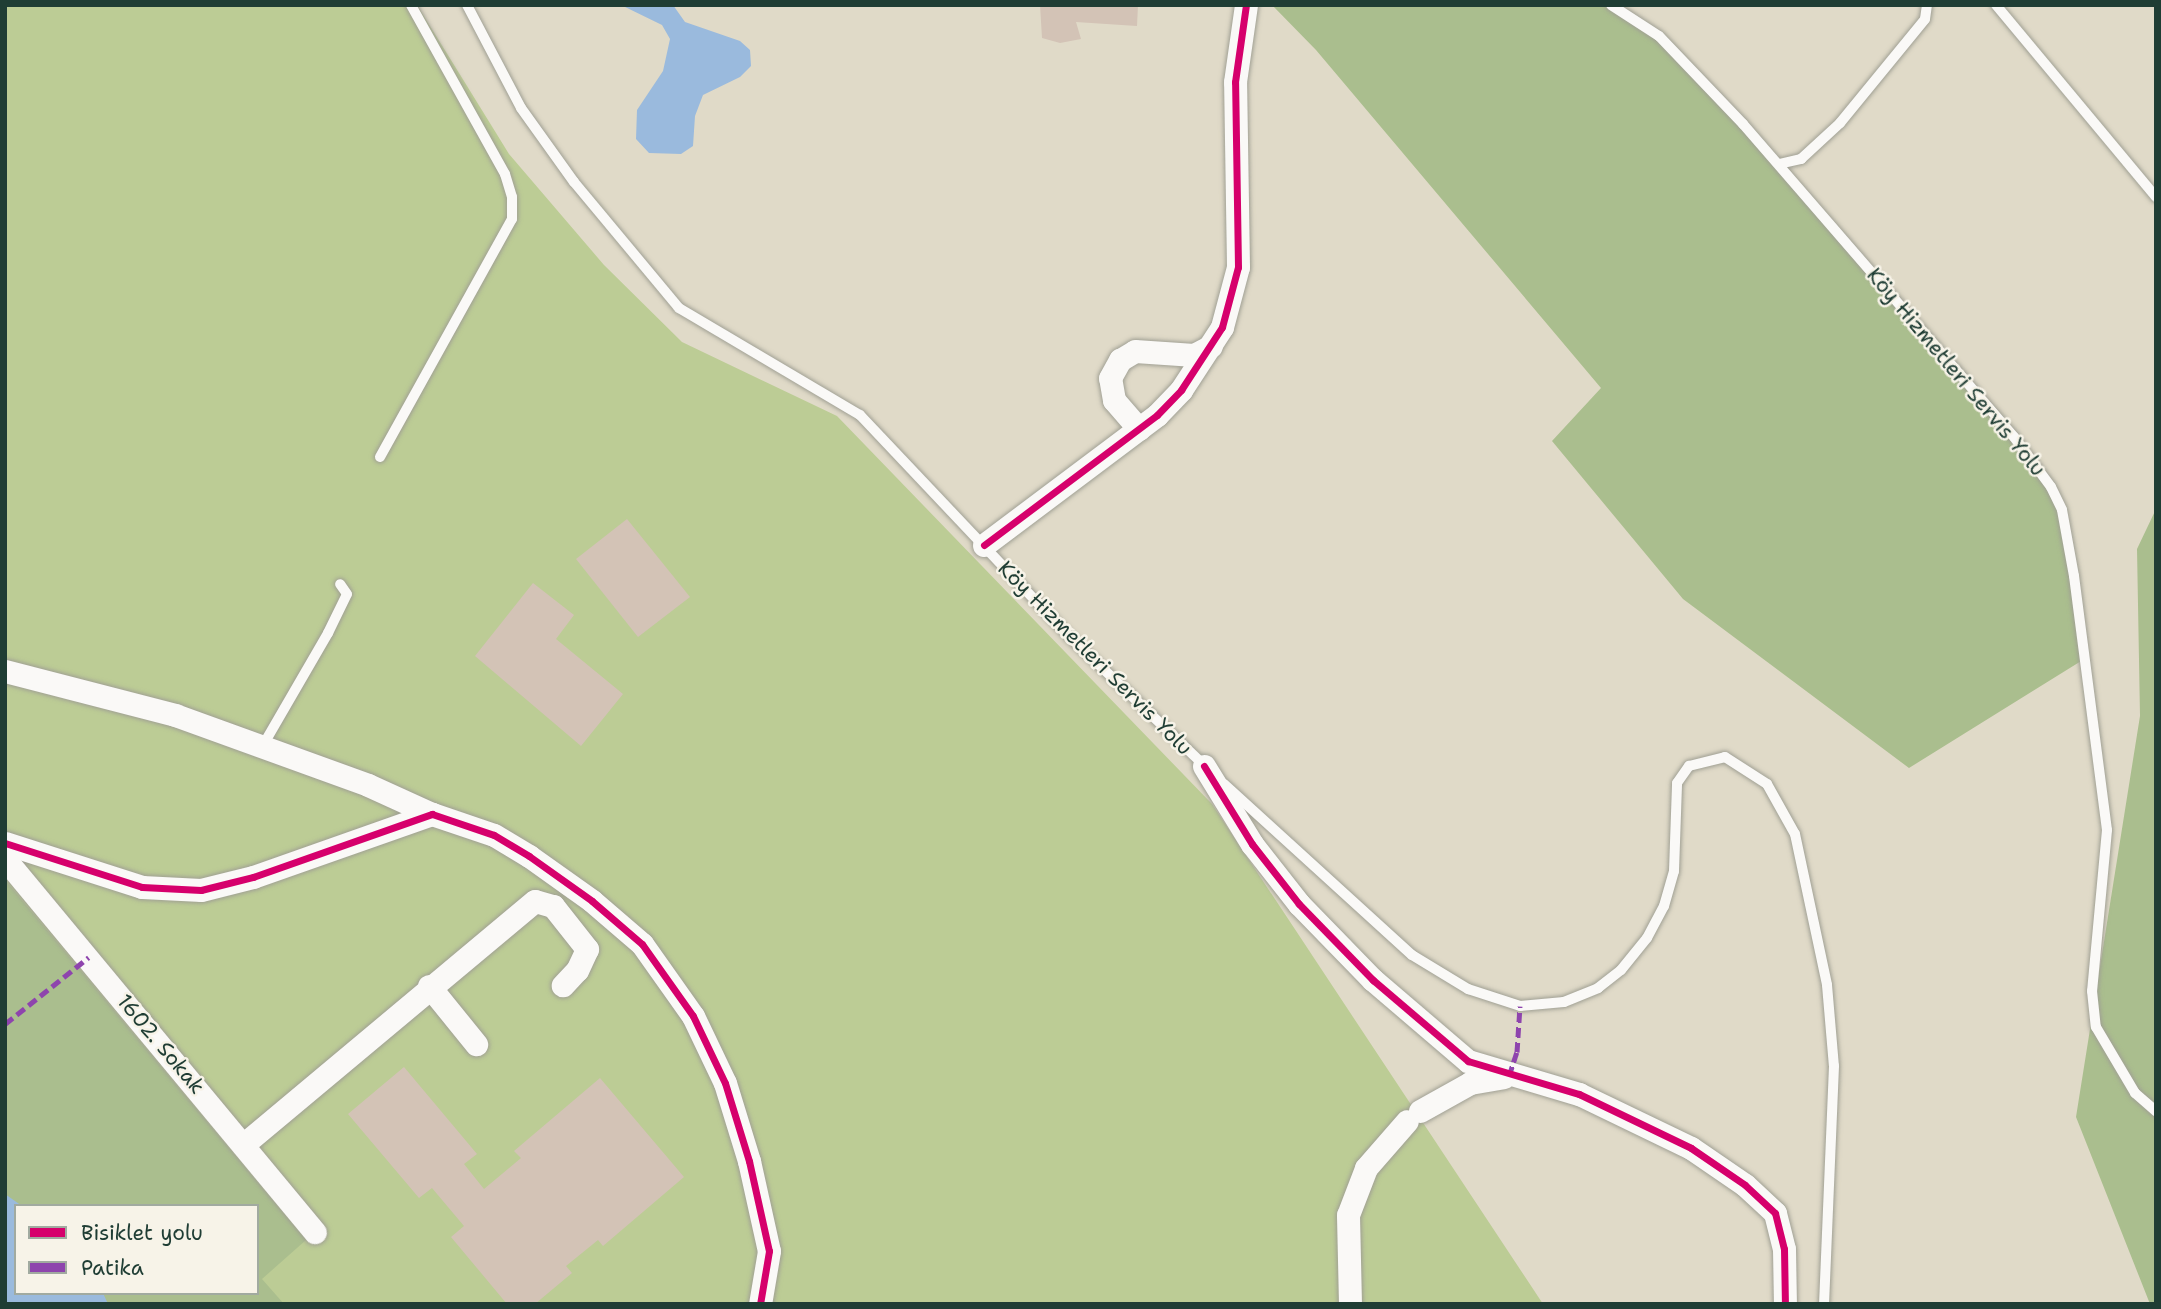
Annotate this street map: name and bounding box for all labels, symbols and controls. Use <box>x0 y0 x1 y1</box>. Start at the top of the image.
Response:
street label: Köy Hizmetleri Servis Yolu <box>1861 263 2051 481</box>
street label: Köy Hizmetleri Servis Yolu <box>993 556 1197 760</box>
street label: 1602. Sokak <box>112 989 210 1099</box>
legend <box>14 1204 259 1295</box>
text: Bisiklet yolu <box>81 1219 203 1247</box>
text: Patika <box>81 1254 144 1282</box>

